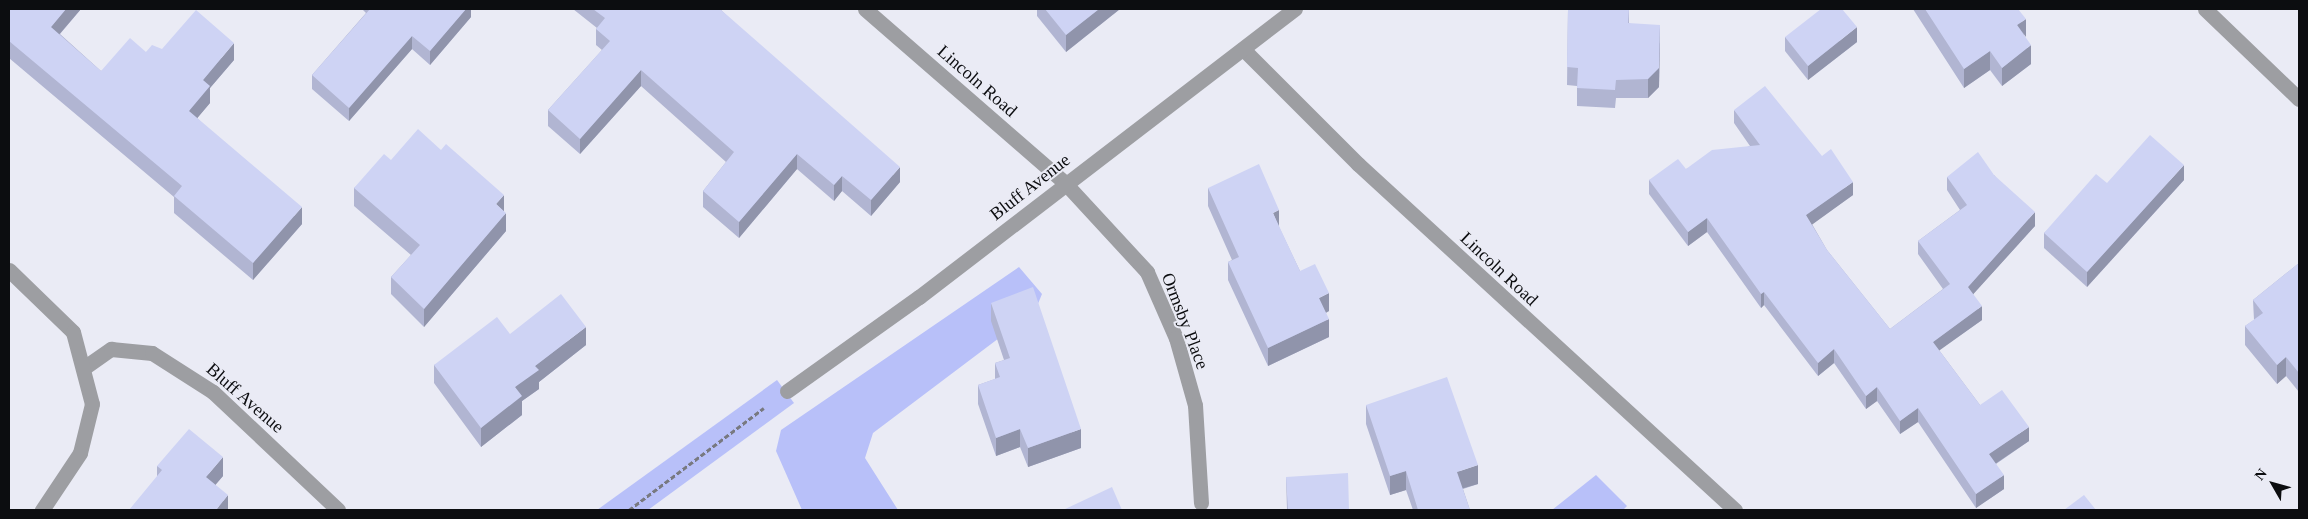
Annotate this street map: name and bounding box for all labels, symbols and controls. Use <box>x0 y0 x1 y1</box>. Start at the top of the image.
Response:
street label: Lincoln Road <box>933 41 1021 121</box>
street label: Bluff Avenue <box>985 149 1075 225</box>
street label: Lincoln Road <box>1456 228 1542 310</box>
street label: Ormsby Place <box>1157 270 1213 372</box>
street label: Bluff Avenue <box>201 358 289 438</box>
north arrow <box>2248 459 2298 509</box>
text: N <box>2252 466 2270 483</box>

